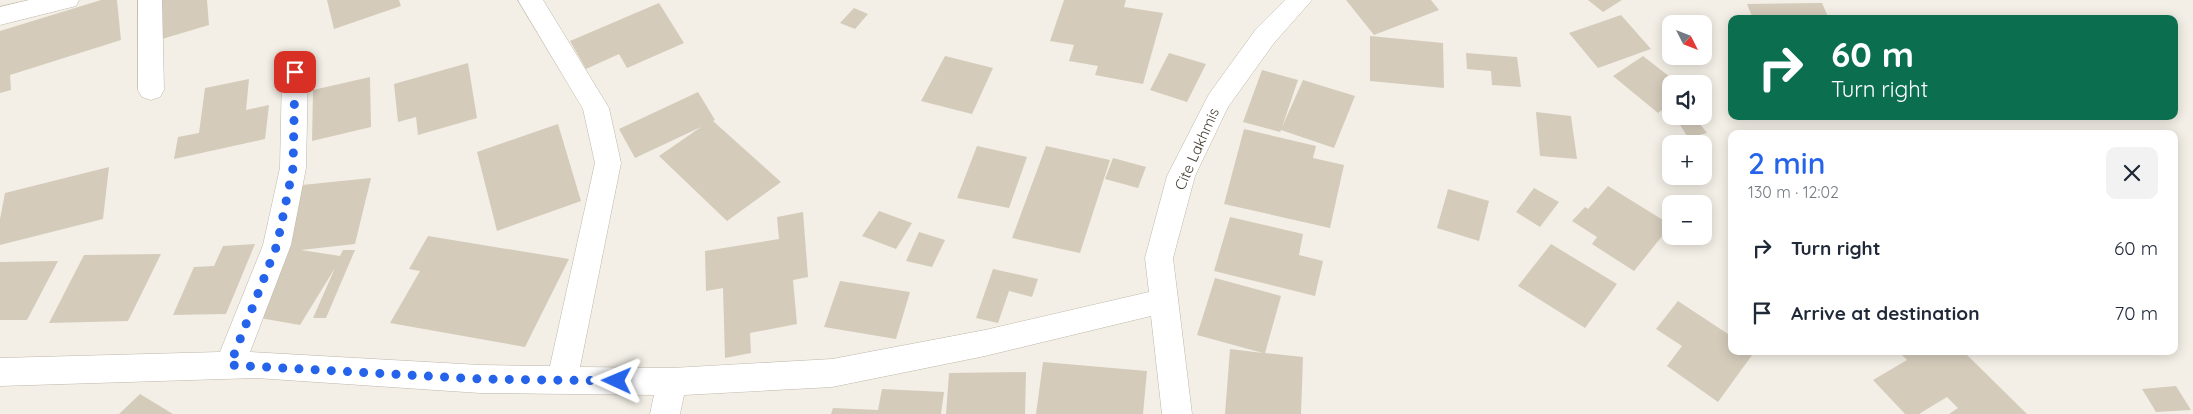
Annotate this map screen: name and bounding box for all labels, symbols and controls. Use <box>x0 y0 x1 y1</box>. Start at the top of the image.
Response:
north arrow <box>1662 15 1712 65</box>
map controls <box>1662 15 1712 245</box>
text: 60 m <box>1831 32 1914 76</box>
icon: right <box>1748 35 1813 100</box>
pin <box>274 51 316 93</box>
icon: arrive <box>281 58 309 86</box>
button: sound <box>1662 75 1712 125</box>
text: Turn right <box>1831 75 1928 103</box>
street label: Cite Lakhmis <box>1170 105 1223 193</box>
button: + <box>1662 135 1712 185</box>
text: 2 min <box>1748 144 1825 182</box>
button: close <box>2106 147 2158 199</box>
text: 130 m · 12:02 <box>1748 182 1839 202</box>
button: − <box>1662 195 1712 245</box>
icon: right <box>1748 234 1776 262</box>
text: Turn right <box>1791 236 1880 260</box>
text: 60 m <box>2114 236 2158 260</box>
icon: arrive <box>1748 299 1776 327</box>
text: Arrive at destination <box>1791 301 1980 325</box>
text: 70 m <box>2114 301 2158 325</box>
position arrow <box>590 354 642 406</box>

